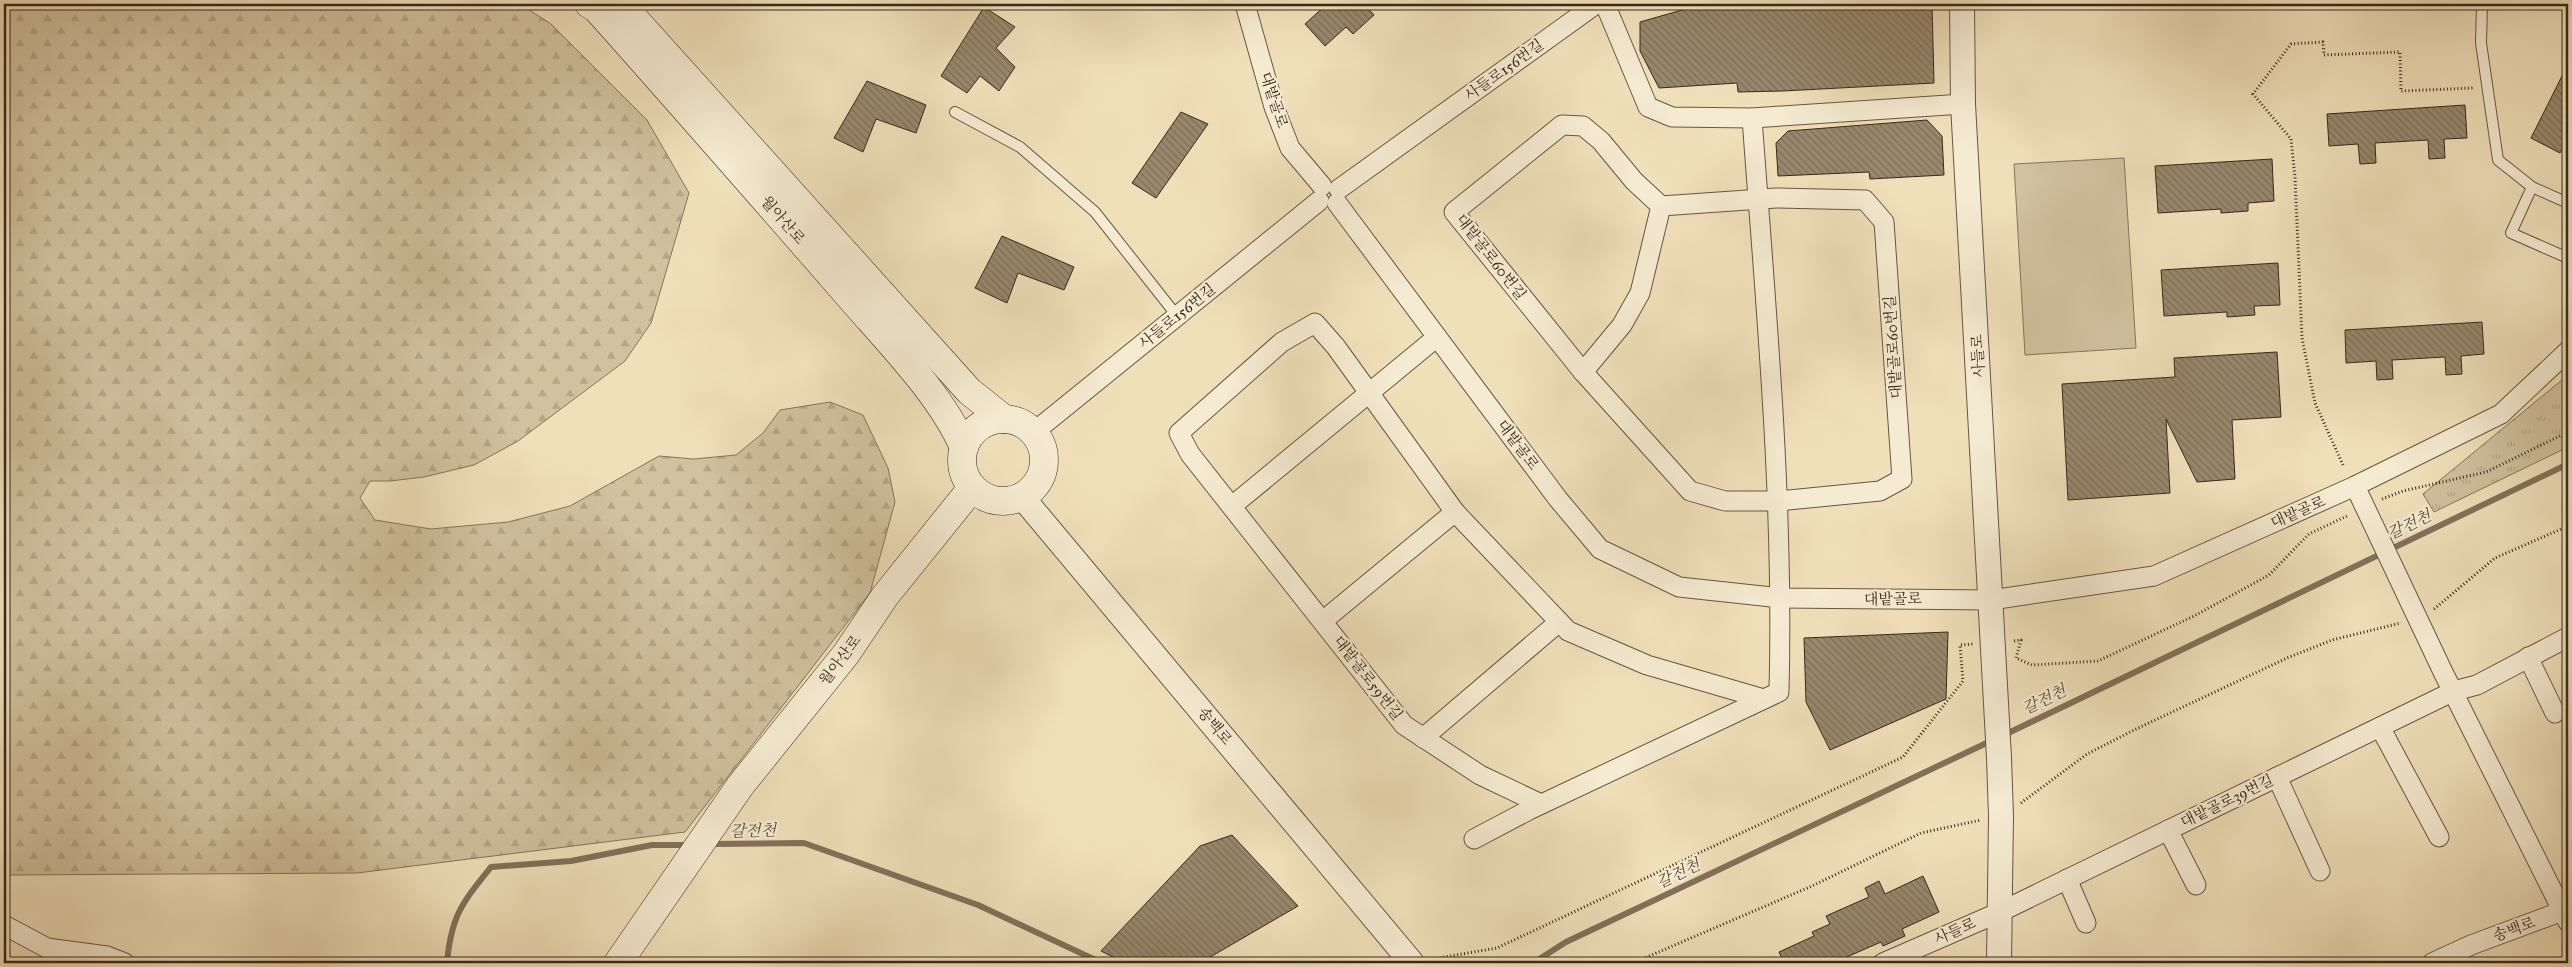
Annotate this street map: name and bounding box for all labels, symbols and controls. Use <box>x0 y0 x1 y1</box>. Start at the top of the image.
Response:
street label: 사들로156번길 <box>1461 35 1547 105</box>
street label: 대밭골로 <box>1256 70 1292 131</box>
street label: 월아산로 <box>757 192 809 248</box>
street label: 대밭골로60번길 <box>1452 211 1530 303</box>
street label: 사들로156번길 <box>1135 280 1219 352</box>
street label: 대밭골로60번길 <box>1880 295 1906 399</box>
street label: 사들로 <box>1968 333 1988 378</box>
street label: 대밭골로 <box>1493 416 1543 474</box>
street label: 대밭골로 <box>2268 492 2329 532</box>
water label: 갈전천 <box>2384 505 2436 543</box>
street label: 대밭골로 <box>1864 589 1923 609</box>
street label: 월아산로 <box>815 631 865 689</box>
street label: 대밭골로59번길 <box>1330 632 1406 724</box>
water label: 갈전천 <box>2019 680 2071 718</box>
street label: 송백로 <box>1194 704 1236 749</box>
street label: 대밭골로39번길 <box>2178 771 2276 831</box>
water label: 갈전천 <box>730 821 778 840</box>
water label: 갈전천 <box>1653 854 1705 892</box>
street label: 송백로 <box>2490 913 2538 945</box>
street label: 사들로 <box>1931 914 1979 948</box>

